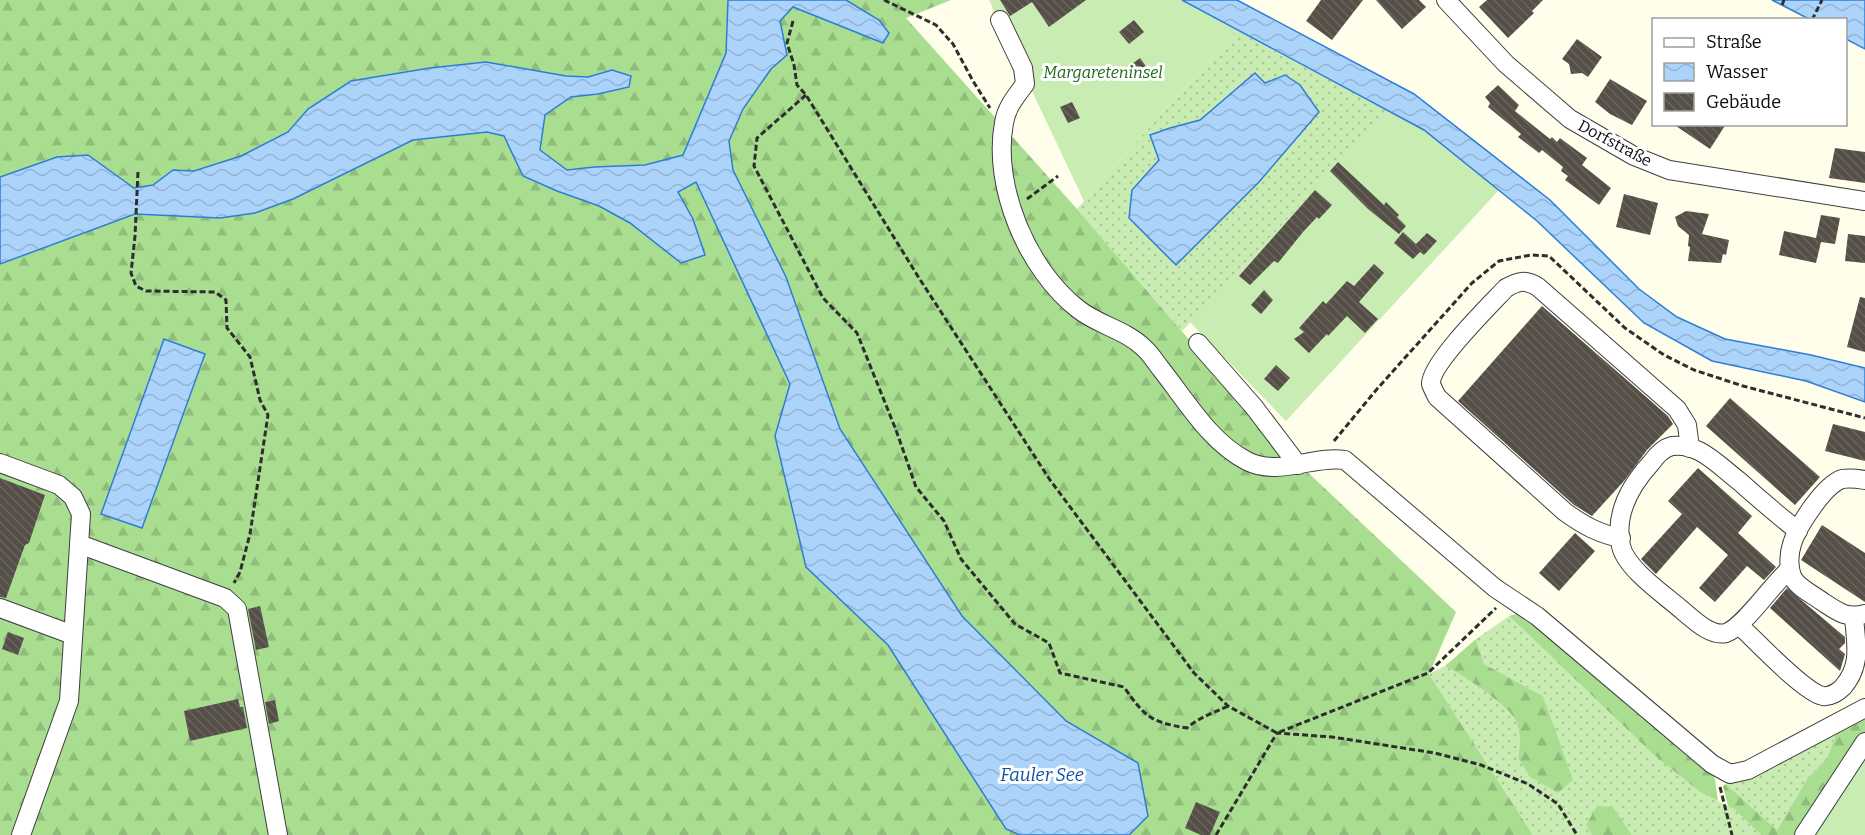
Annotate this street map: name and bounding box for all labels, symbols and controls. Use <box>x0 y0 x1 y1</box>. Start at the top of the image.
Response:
legend <box>1652 18 1847 126</box>
text: Straße <box>1706 31 1762 53</box>
text: Wasser <box>1706 61 1768 83</box>
park label: Margareteninsel <box>1043 63 1163 82</box>
text: Gebäude <box>1706 91 1781 113</box>
street label: Dorfstraße <box>1575 116 1655 170</box>
water label: Fauler See <box>1000 764 1084 786</box>

